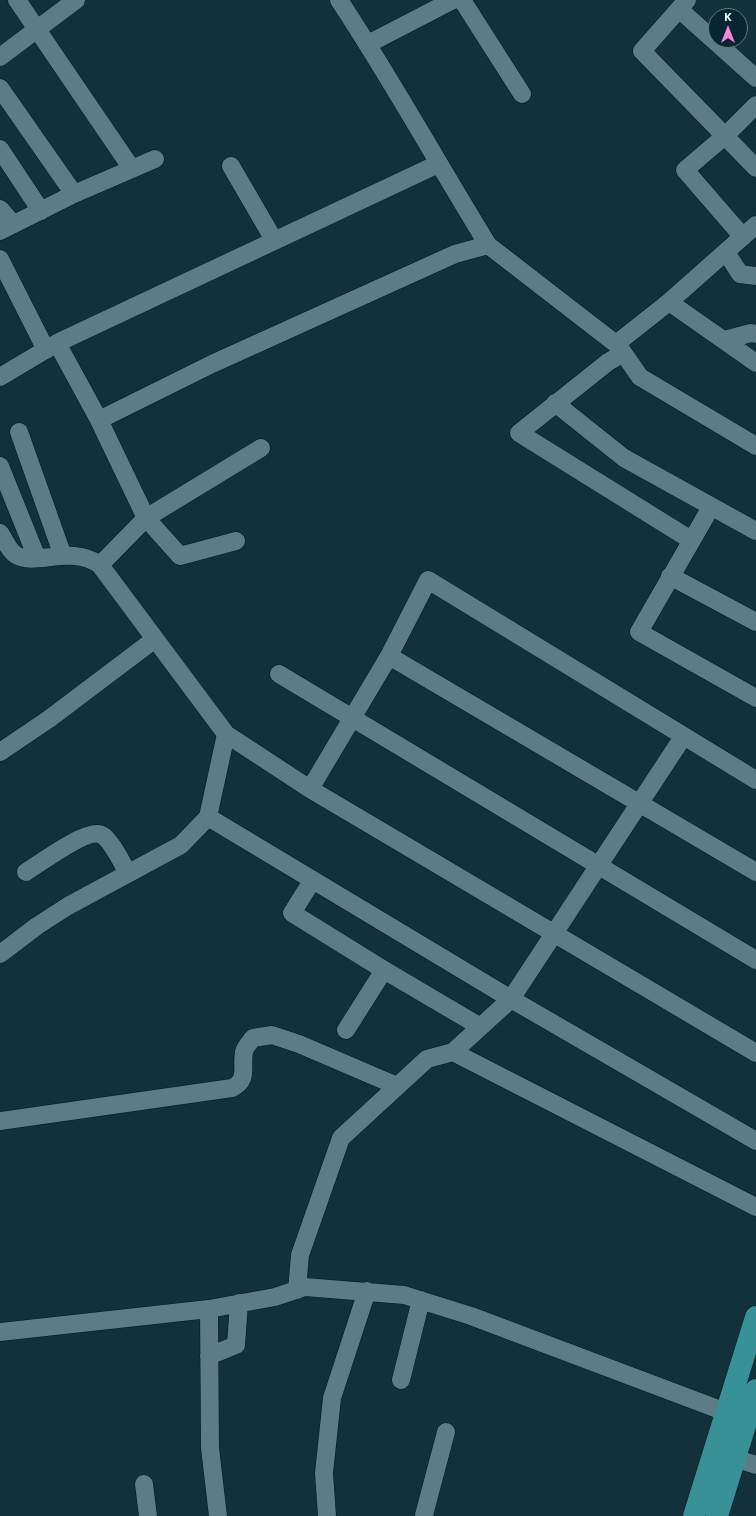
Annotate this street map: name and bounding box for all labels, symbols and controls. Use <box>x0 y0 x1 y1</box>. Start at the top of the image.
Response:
north arrow <box>708 8 748 48</box>
text: K <box>724 10 732 23</box>

